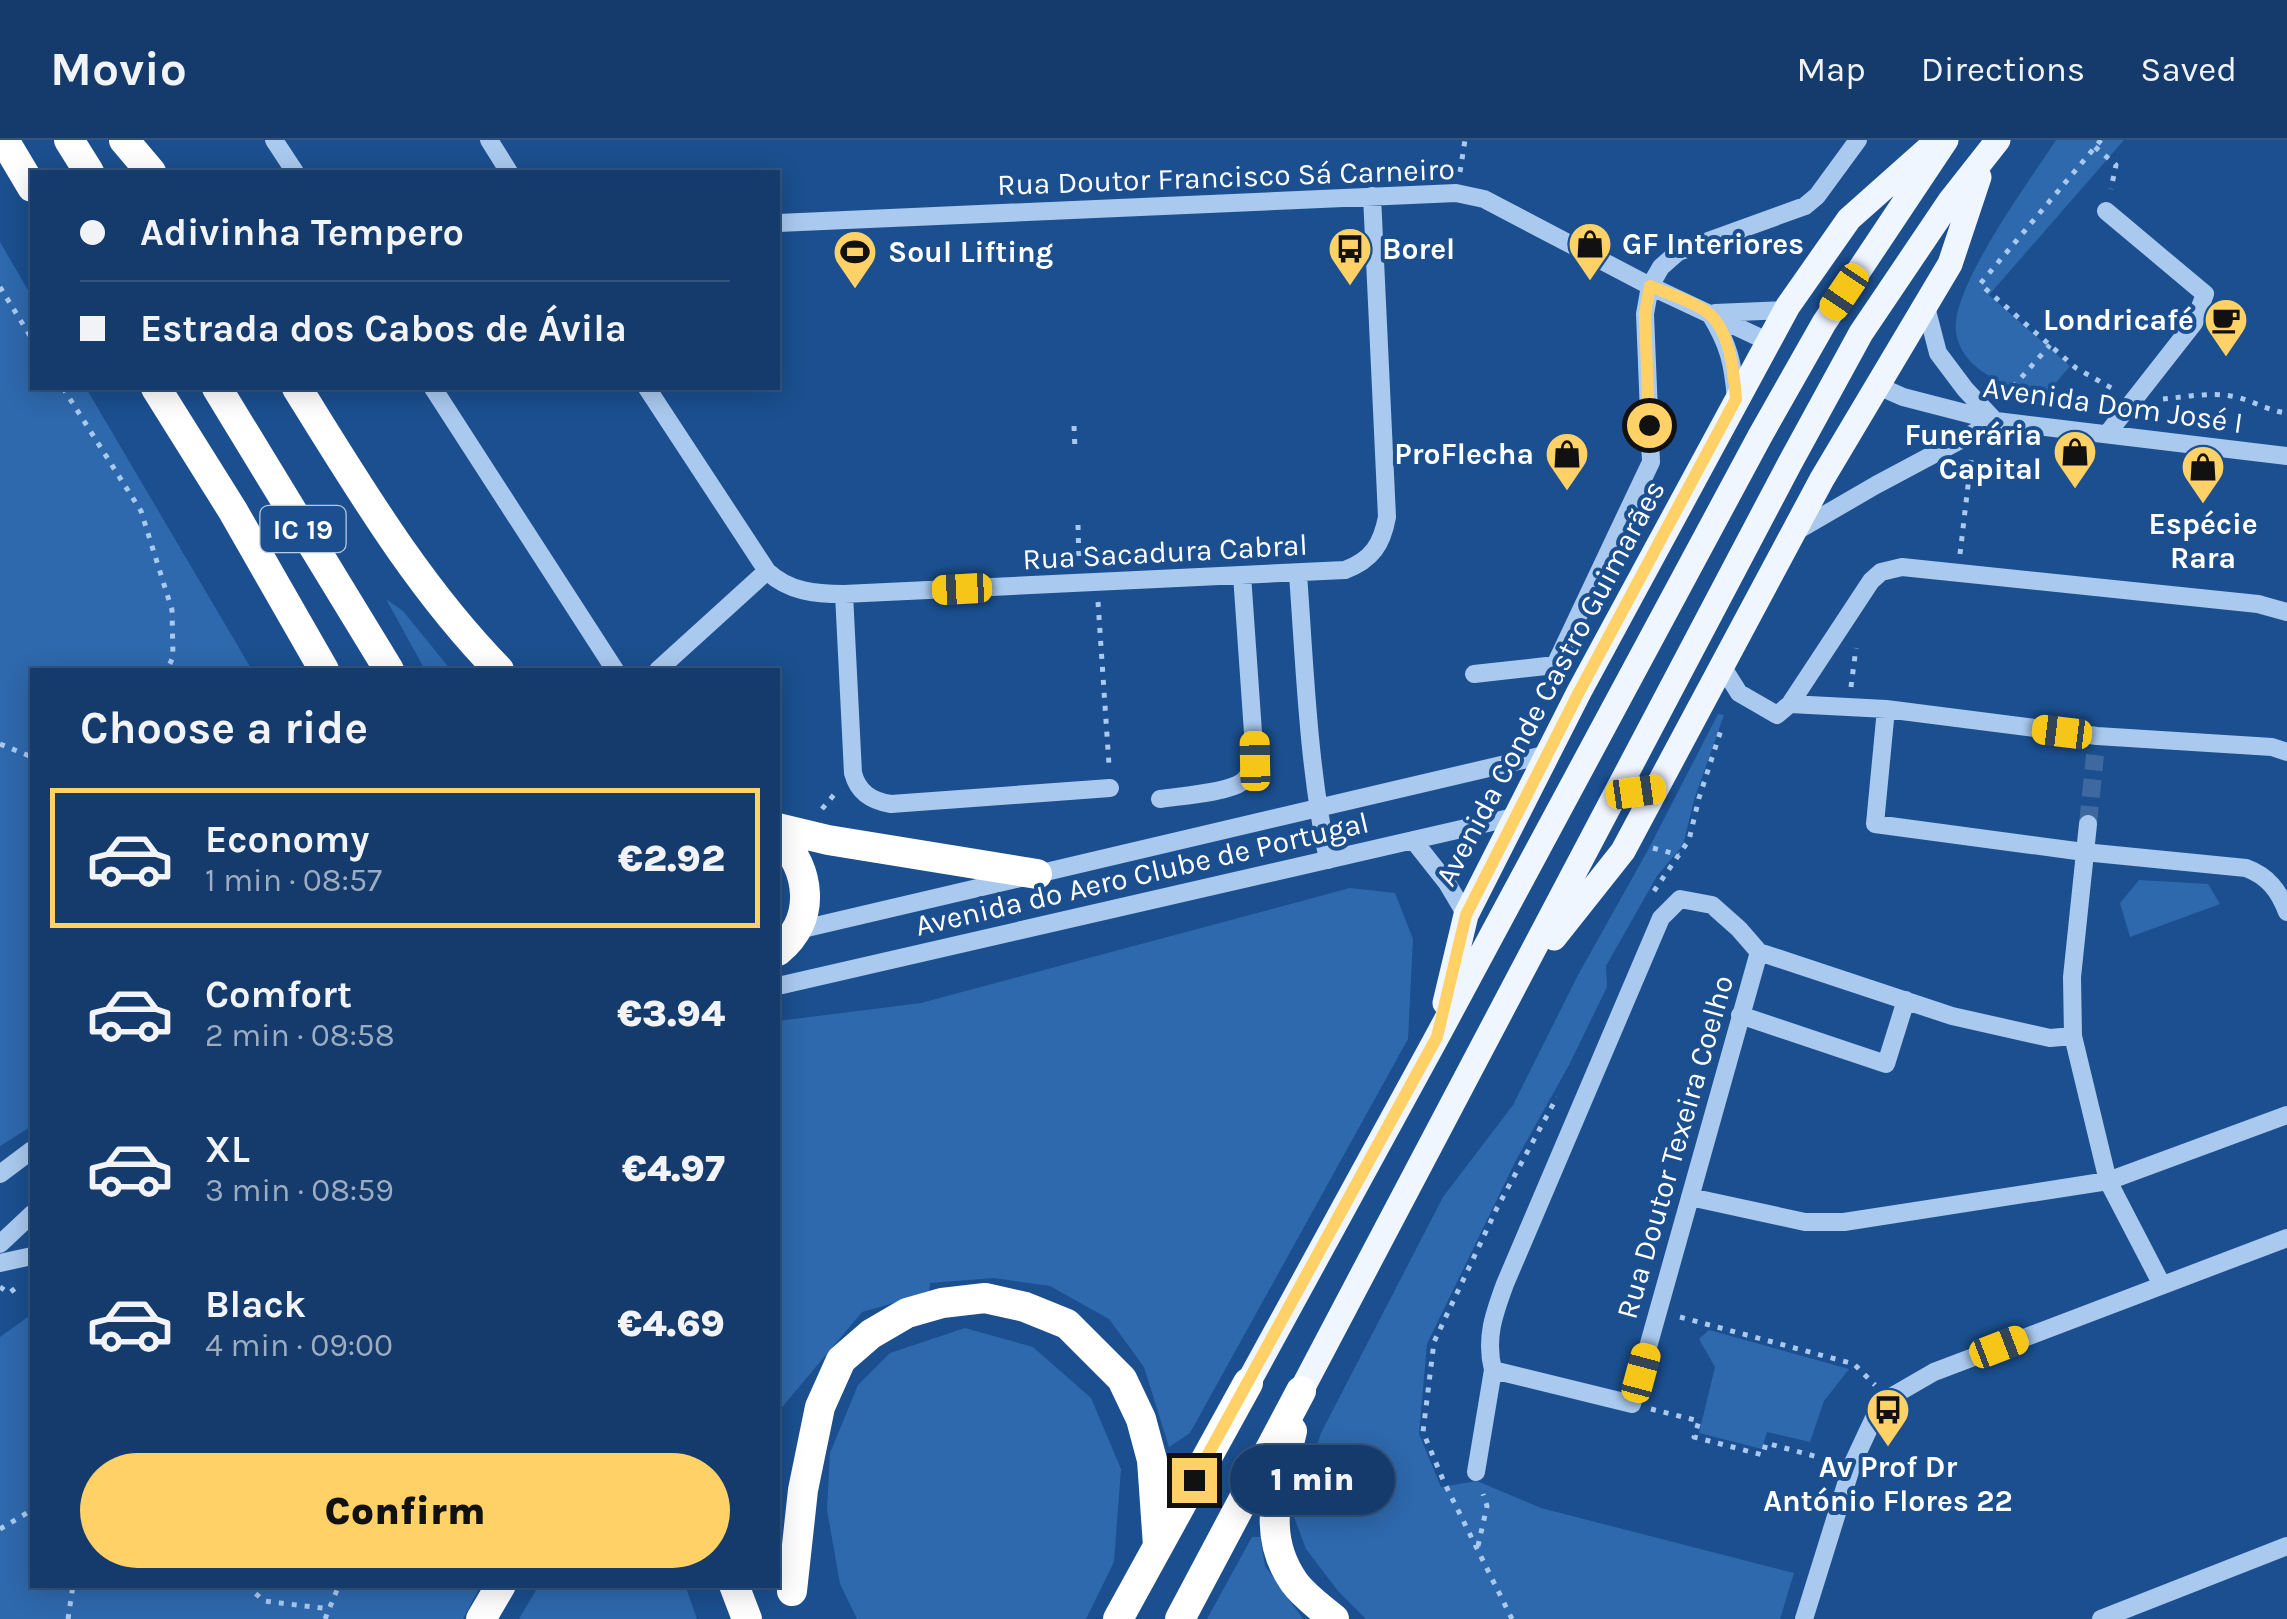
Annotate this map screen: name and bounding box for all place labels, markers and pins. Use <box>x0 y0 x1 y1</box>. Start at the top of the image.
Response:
shop icon: GF Interiores <box>1567 221 1613 282</box>
bus stop icon: Borel <box>1327 226 1373 287</box>
place label: GF Interiores <box>1622 226 1804 262</box>
sports icon: Soul Lifting <box>832 229 878 290</box>
place label: Borel <box>1382 231 1455 267</box>
place label: Soul Lifting <box>888 234 1053 270</box>
cafe icon: Londricafé <box>2203 297 2249 358</box>
place label: Londricafé <box>2043 302 2194 338</box>
place label: Funerária Capital <box>1904 417 2042 487</box>
shop icon: Funerária Capital <box>2052 429 2098 490</box>
shop icon: ProFlecha <box>1544 431 1590 492</box>
place label: ProFlecha <box>1394 436 1534 472</box>
shop icon: Espécie Rara <box>2180 444 2226 505</box>
place label: Espécie Rara <box>2148 506 2258 576</box>
bus stop icon: Av Prof Dr António Flores 22 <box>1865 1387 1911 1448</box>
place label: Av Prof Dr António Flores 22 <box>1763 1449 2013 1519</box>

